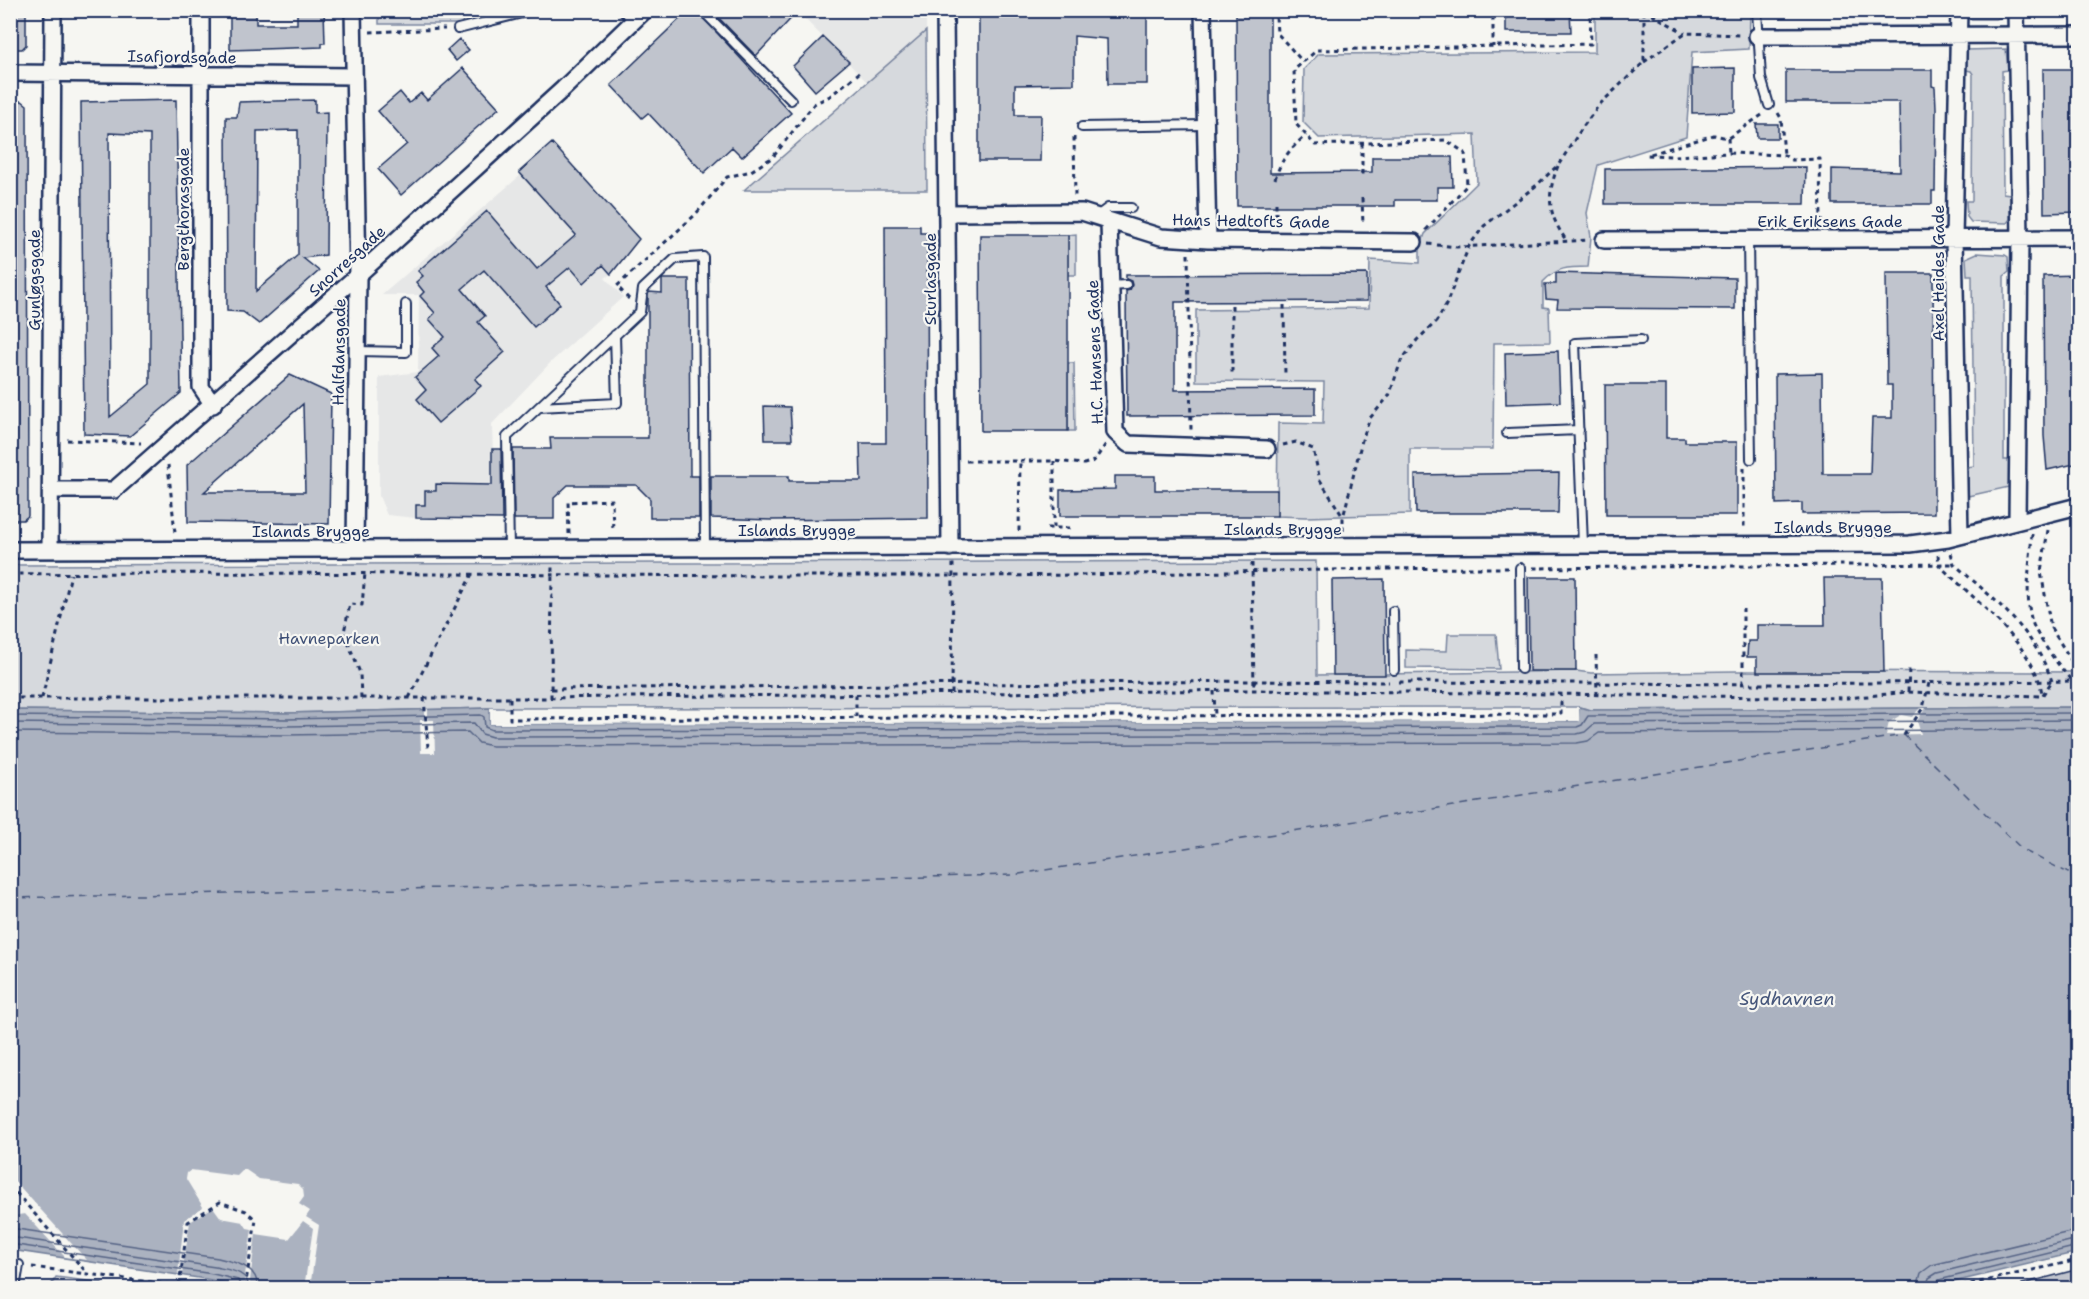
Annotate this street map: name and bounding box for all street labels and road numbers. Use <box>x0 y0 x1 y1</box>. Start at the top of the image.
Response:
street label: Isafjordsgade <box>127 46 237 68</box>
street label: Bergthorasgade <box>173 147 194 271</box>
street label: Axel Heides Gade <box>1928 205 1949 341</box>
street label: Hans Hedtofts Gade <box>1172 209 1330 233</box>
street label: Erik Eriksens Gade <box>1757 211 1903 232</box>
street label: Snorresgade <box>304 221 390 301</box>
street label: Gunløgsgade <box>24 229 45 331</box>
street label: Sturlasgade <box>920 233 941 325</box>
street label: H.C. Hansens Gade <box>1082 279 1108 425</box>
street label: Halfdansgade <box>328 298 350 406</box>
street label: Islands Brygge <box>1774 517 1892 538</box>
street label: Islands Brygge <box>1224 519 1342 540</box>
street label: Islands Brygge <box>738 520 856 541</box>
street label: Islands Brygge <box>252 521 370 542</box>

